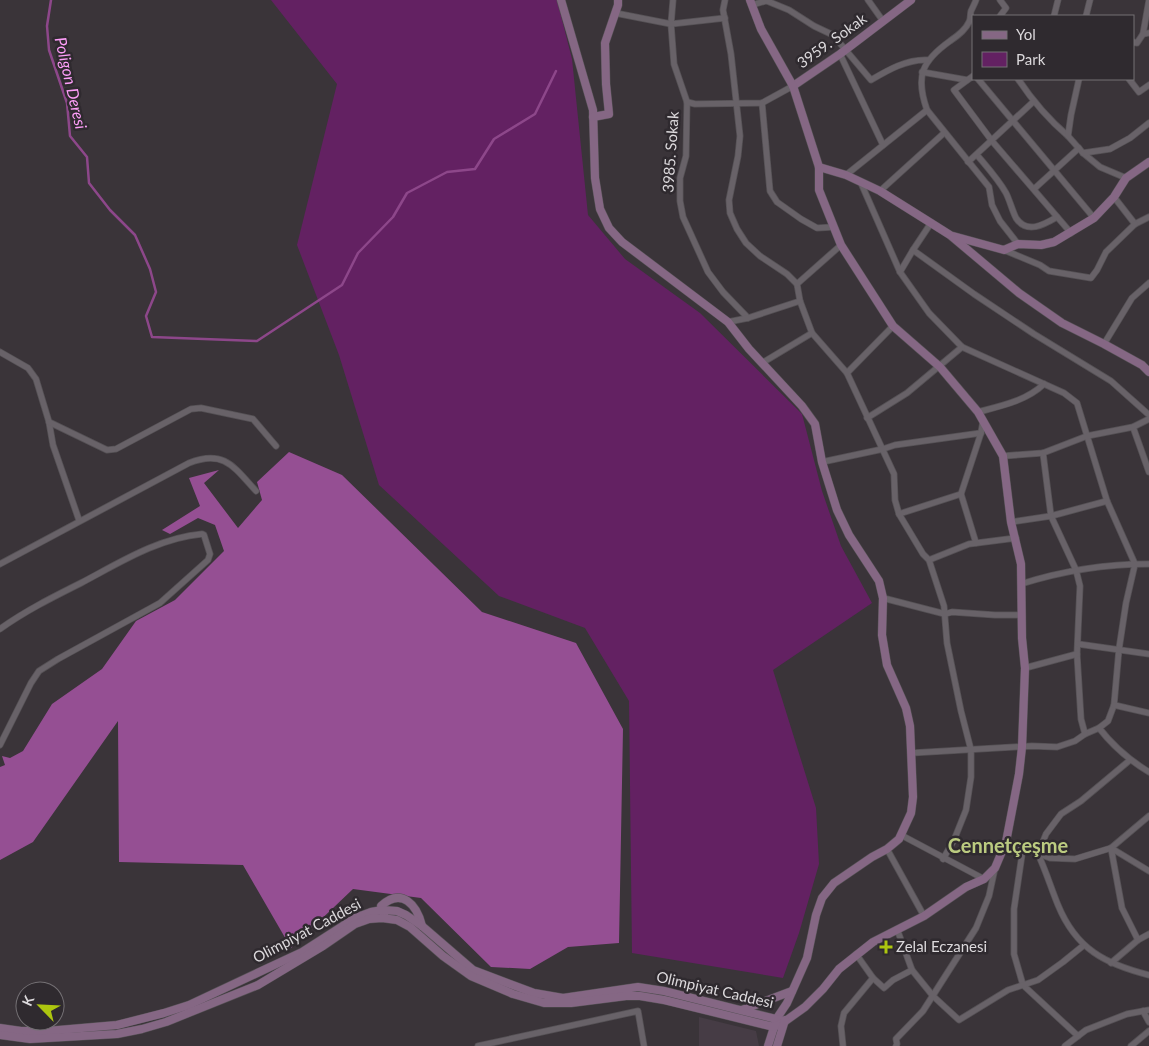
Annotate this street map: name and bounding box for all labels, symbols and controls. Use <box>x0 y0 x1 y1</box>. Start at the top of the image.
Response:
street label: 3959. Sokak <box>793 9 870 71</box>
legend <box>972 15 1134 80</box>
text: Yol <box>1016 25 1036 43</box>
water label: Poligon Deresi <box>52 35 91 131</box>
text: Park <box>1016 50 1046 68</box>
street label: 3985. Sokak <box>658 110 682 193</box>
district label: Cennetçeşme <box>948 833 1069 857</box>
street label: Olimpiyat Caddesi <box>249 894 364 966</box>
place label: Zelal Eczanesi <box>896 937 987 955</box>
marker: Zelal Eczanesi <box>880 941 892 953</box>
street label: Olimpiyat Caddesi <box>655 967 776 1011</box>
north arrow <box>15 981 65 1031</box>
text: K <box>18 992 38 1008</box>

